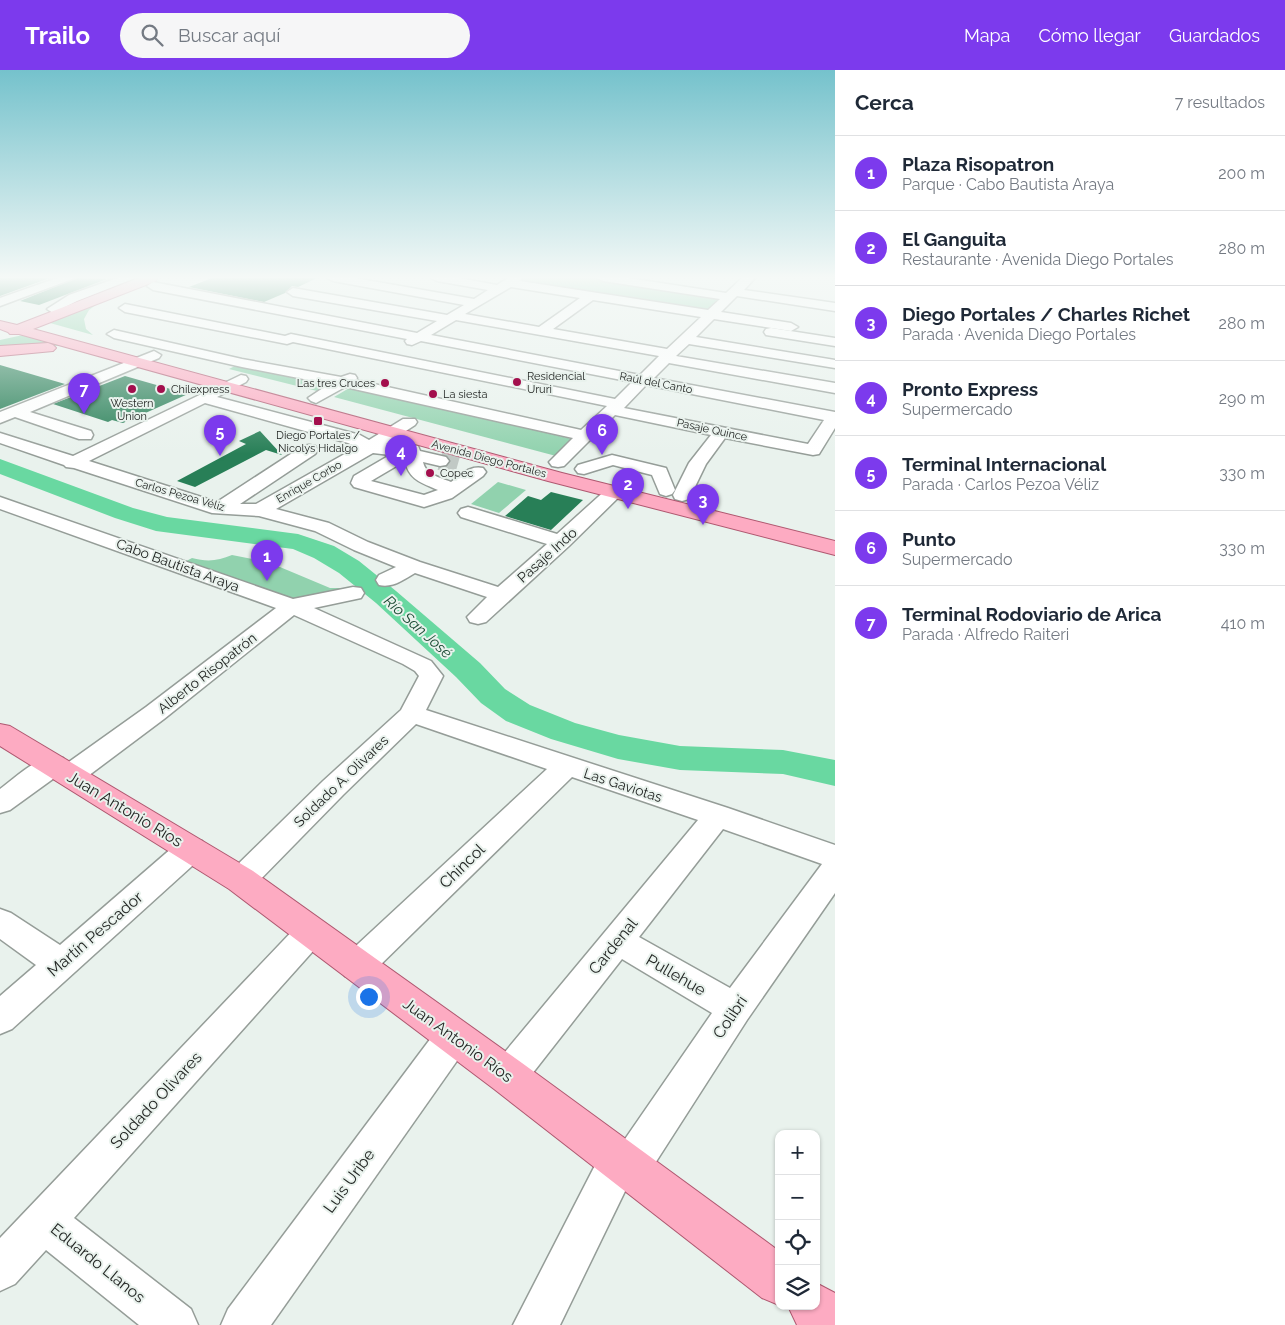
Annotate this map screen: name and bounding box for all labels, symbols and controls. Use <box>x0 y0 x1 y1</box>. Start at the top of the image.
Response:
search box <box>120 13 470 58</box>
text: Trailo <box>25 21 90 50</box>
icon: search <box>138 21 166 49</box>
text: Buscar aquí <box>178 24 280 46</box>
text: Mapa <box>964 25 1010 46</box>
text: Cómo llegar <box>1038 25 1141 46</box>
text: Guardados <box>1169 25 1260 46</box>
text: Cerca <box>855 90 914 115</box>
text: 7 resultados <box>1175 93 1265 112</box>
text: Plaza Risopatron <box>902 153 1054 175</box>
text: 1 <box>867 164 875 183</box>
text: 200 m <box>1218 164 1265 183</box>
text: Parque · Cabo Bautista Araya <box>902 175 1114 194</box>
text: El Ganguita <box>902 228 1006 250</box>
text: 2 <box>866 239 876 258</box>
text: 280 m <box>1219 239 1265 258</box>
text: Restaurante · Avenida Diego Portales <box>902 250 1174 269</box>
text: Diego Portales / Charles Richet <box>902 303 1190 325</box>
text: 3 <box>867 314 875 333</box>
text: 280 m <box>1219 314 1265 333</box>
text: Parada · Avenida Diego Portales <box>902 325 1136 344</box>
place label: Residencial Ururi <box>527 370 585 396</box>
street label: Raúl del Canto <box>618 370 694 397</box>
pin: 7 <box>68 373 100 414</box>
marker: Residencial Ururi <box>511 376 523 388</box>
place label: Las tres Cruces <box>297 377 375 390</box>
marker: Las tres Cruces <box>379 377 391 389</box>
text: Pronto Express <box>902 378 1038 400</box>
marker: Western Union <box>126 383 138 395</box>
marker: Chilexpress <box>155 383 167 395</box>
place label: Chilexpress <box>171 383 230 396</box>
marker: La siesta <box>427 388 439 400</box>
place label: La siesta <box>443 388 487 401</box>
text: 4 <box>866 389 876 408</box>
text: 290 m <box>1219 389 1265 408</box>
place label: Western Union <box>111 397 153 423</box>
text: Supermercado <box>902 400 1013 419</box>
pin: 6 <box>586 414 618 455</box>
pin: 5 <box>204 415 236 456</box>
marker: Diego Portales / Nicolys Hidalgo <box>312 415 324 427</box>
street label: Pasaje Quince <box>676 416 749 444</box>
place label: Diego Portales / Nicolys Hidalgo <box>276 429 360 455</box>
pin: 4 <box>385 435 417 476</box>
street label: Avenida Diego Portales <box>430 437 548 481</box>
text: Terminal Internacional <box>902 453 1106 475</box>
street label: Enrique Corbo <box>274 458 344 506</box>
text: 5 <box>867 464 875 483</box>
text: 330 m <box>1219 464 1265 483</box>
marker: Copec <box>424 467 436 479</box>
place label: Copec <box>440 467 473 480</box>
pin: 2 <box>612 468 644 509</box>
text: Parada · Carlos Pezoa Véliz <box>902 475 1099 494</box>
street label: Carlos Pezoa Véliz <box>134 476 227 514</box>
pin: 3 <box>687 484 719 525</box>
street label: Pasaje Indo <box>514 524 580 586</box>
text: Punto <box>902 528 956 550</box>
street label: Cabo Bautista Araya <box>114 535 242 595</box>
text: 6 <box>866 539 876 558</box>
text: 330 m <box>1219 539 1265 558</box>
pin: 1 <box>251 540 283 581</box>
text: Supermercado <box>902 550 1013 569</box>
water label: Río San José <box>380 592 456 662</box>
text: Terminal Rodoviario de Arica <box>902 603 1162 625</box>
text: 7 <box>867 614 875 633</box>
text: 410 m <box>1221 614 1265 633</box>
text: Parada · Alfredo Raiteri <box>902 625 1069 644</box>
street label: Alberto Risopatrón <box>154 630 260 716</box>
street label: Soldado A. Olivares <box>291 732 392 830</box>
street label: Las Gaviotas <box>582 765 664 805</box>
street label: Juan Antonio Ríos <box>64 767 186 851</box>
street label: Chincol <box>435 839 489 892</box>
street label: Martín Pescador <box>43 887 147 981</box>
street label: Cardenal <box>585 914 642 978</box>
street label: Pullehue <box>643 950 709 1000</box>
your location <box>356 984 382 1010</box>
street label: Colibrí <box>709 992 751 1042</box>
street label: Juan Antonio Ríos <box>399 994 517 1086</box>
street label: Soldado Olivares <box>106 1048 206 1152</box>
map controls <box>775 1130 820 1310</box>
button: + <box>775 1130 820 1175</box>
street label: Luis Uribe <box>319 1145 379 1217</box>
button: − <box>775 1175 820 1220</box>
street label: Eduardo Llanos <box>47 1219 149 1307</box>
button: locate <box>775 1220 820 1265</box>
button: layers <box>775 1265 820 1310</box>

